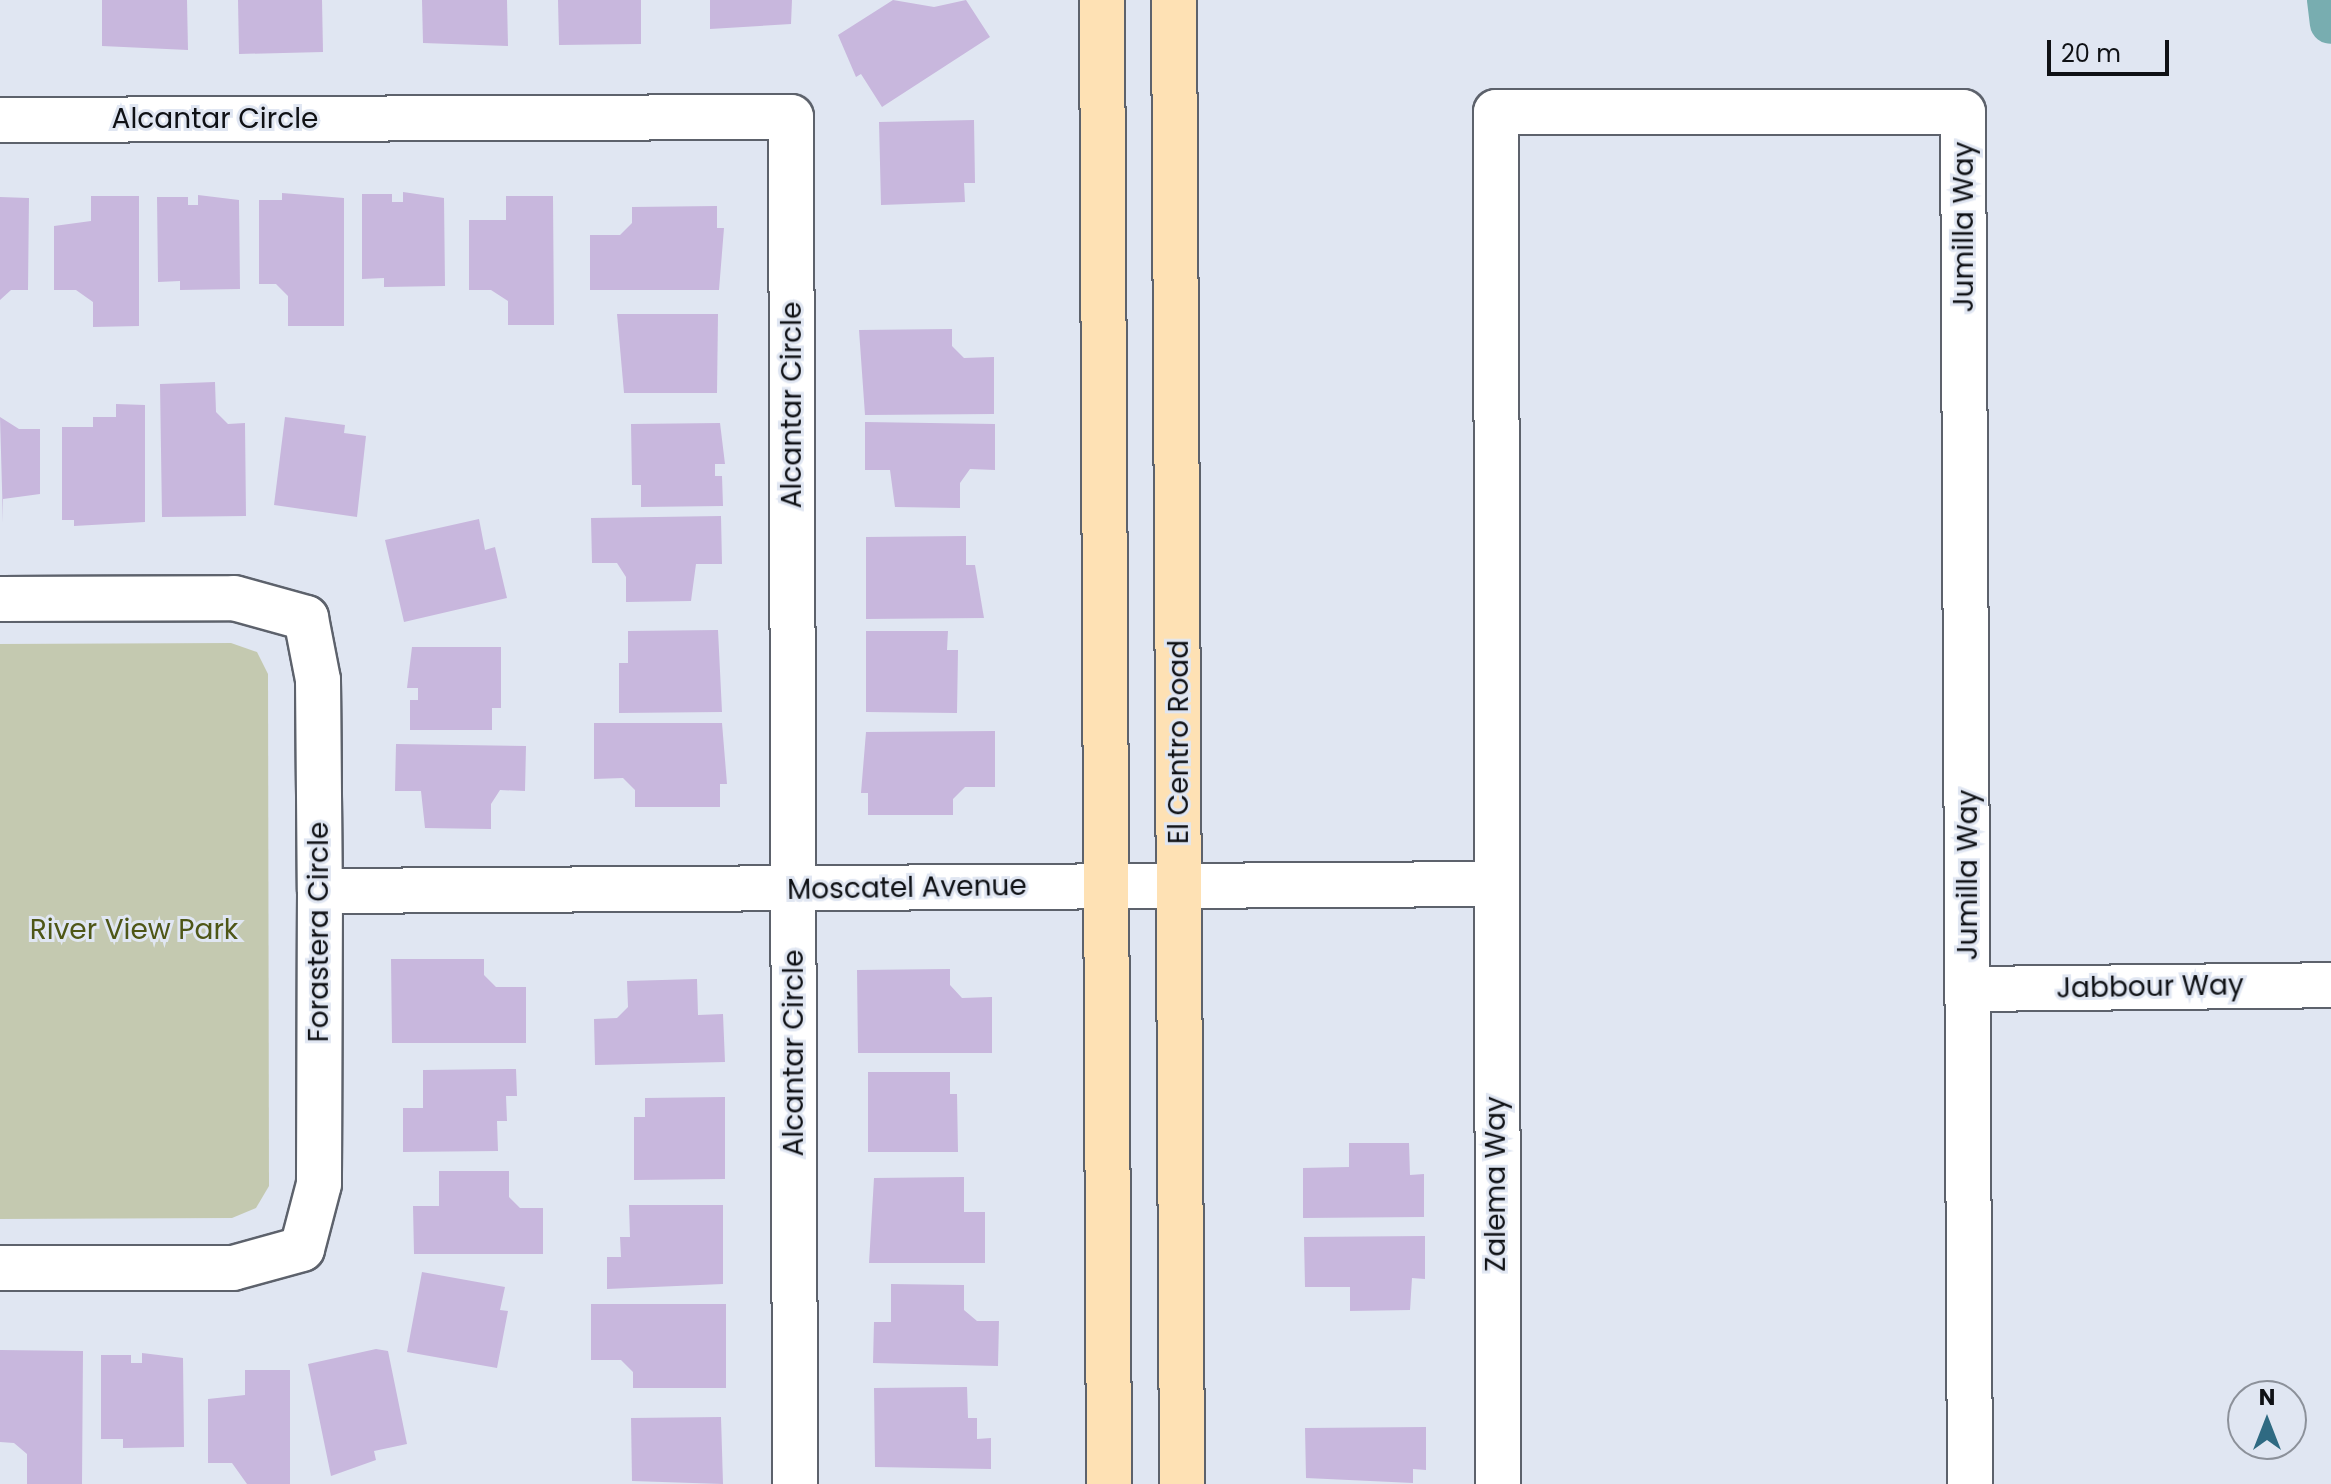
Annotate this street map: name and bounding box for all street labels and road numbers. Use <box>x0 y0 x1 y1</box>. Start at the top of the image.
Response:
street label: Alcantar Circle <box>112 102 318 136</box>
street label: Jumilla Way <box>1947 142 1981 312</box>
street label: Alcantar Circle <box>775 302 809 508</box>
street label: El Centro Road <box>1162 640 1196 844</box>
street label: Jumilla Way <box>1951 790 1985 960</box>
street label: Forastera Circle <box>302 822 336 1042</box>
street label: Moscatel Avenue <box>787 869 1027 907</box>
street label: Alcantar Circle <box>777 950 811 1156</box>
street label: Jabbour Way <box>2056 969 2244 1005</box>
street label: Zalema Way <box>1479 1096 1513 1272</box>

